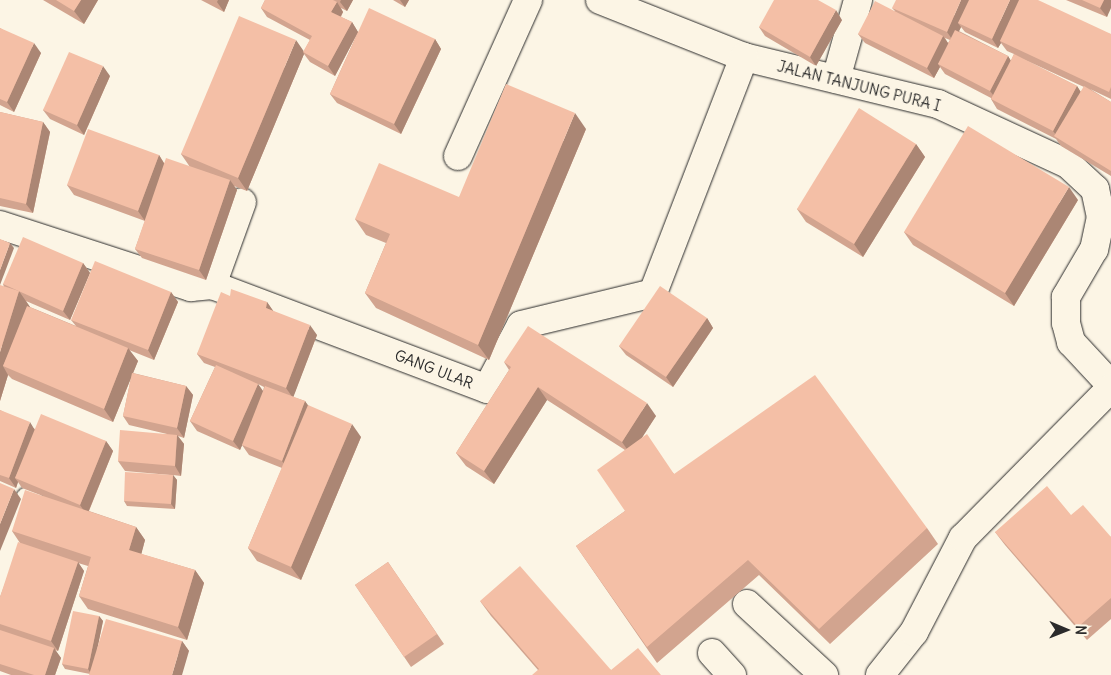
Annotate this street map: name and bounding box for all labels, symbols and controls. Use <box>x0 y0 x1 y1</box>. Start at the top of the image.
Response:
street label: JALAN TANJUNG PURA I <box>776 57 942 115</box>
street label: GANG ULAR <box>392 346 476 392</box>
north arrow <box>1041 605 1091 655</box>
text: N <box>1072 625 1090 635</box>

